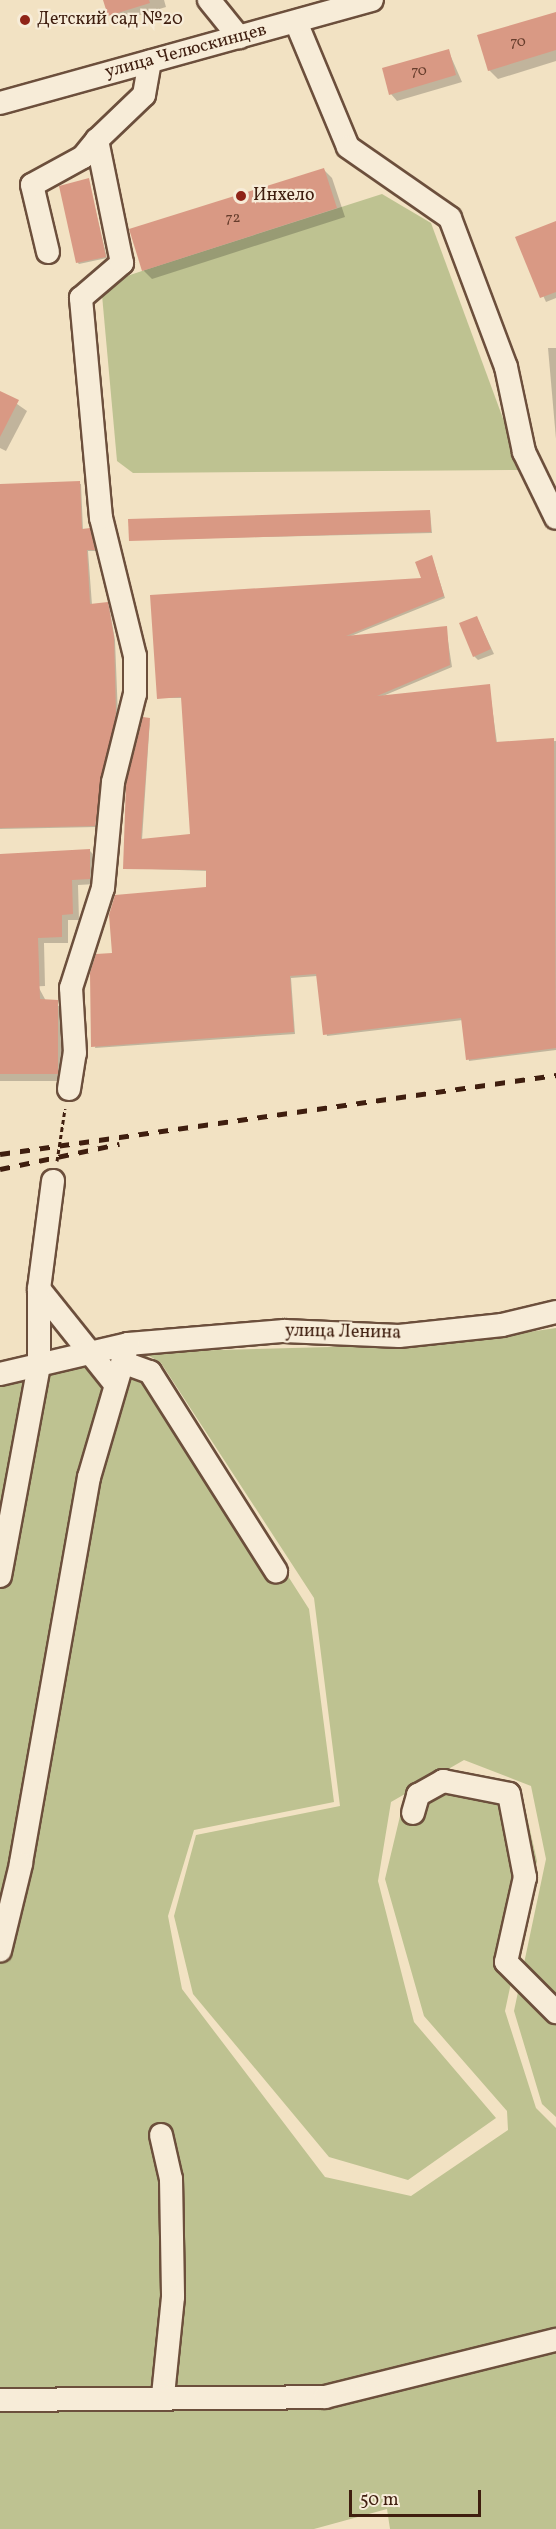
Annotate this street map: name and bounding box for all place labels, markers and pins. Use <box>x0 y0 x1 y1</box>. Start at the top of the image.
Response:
place label: Детский сад №20 <box>37 9 183 31</box>
marker: Детский сад №20 <box>18 13 32 27</box>
place label: Инхело <box>253 185 314 207</box>
marker: Инхело <box>234 189 248 203</box>

